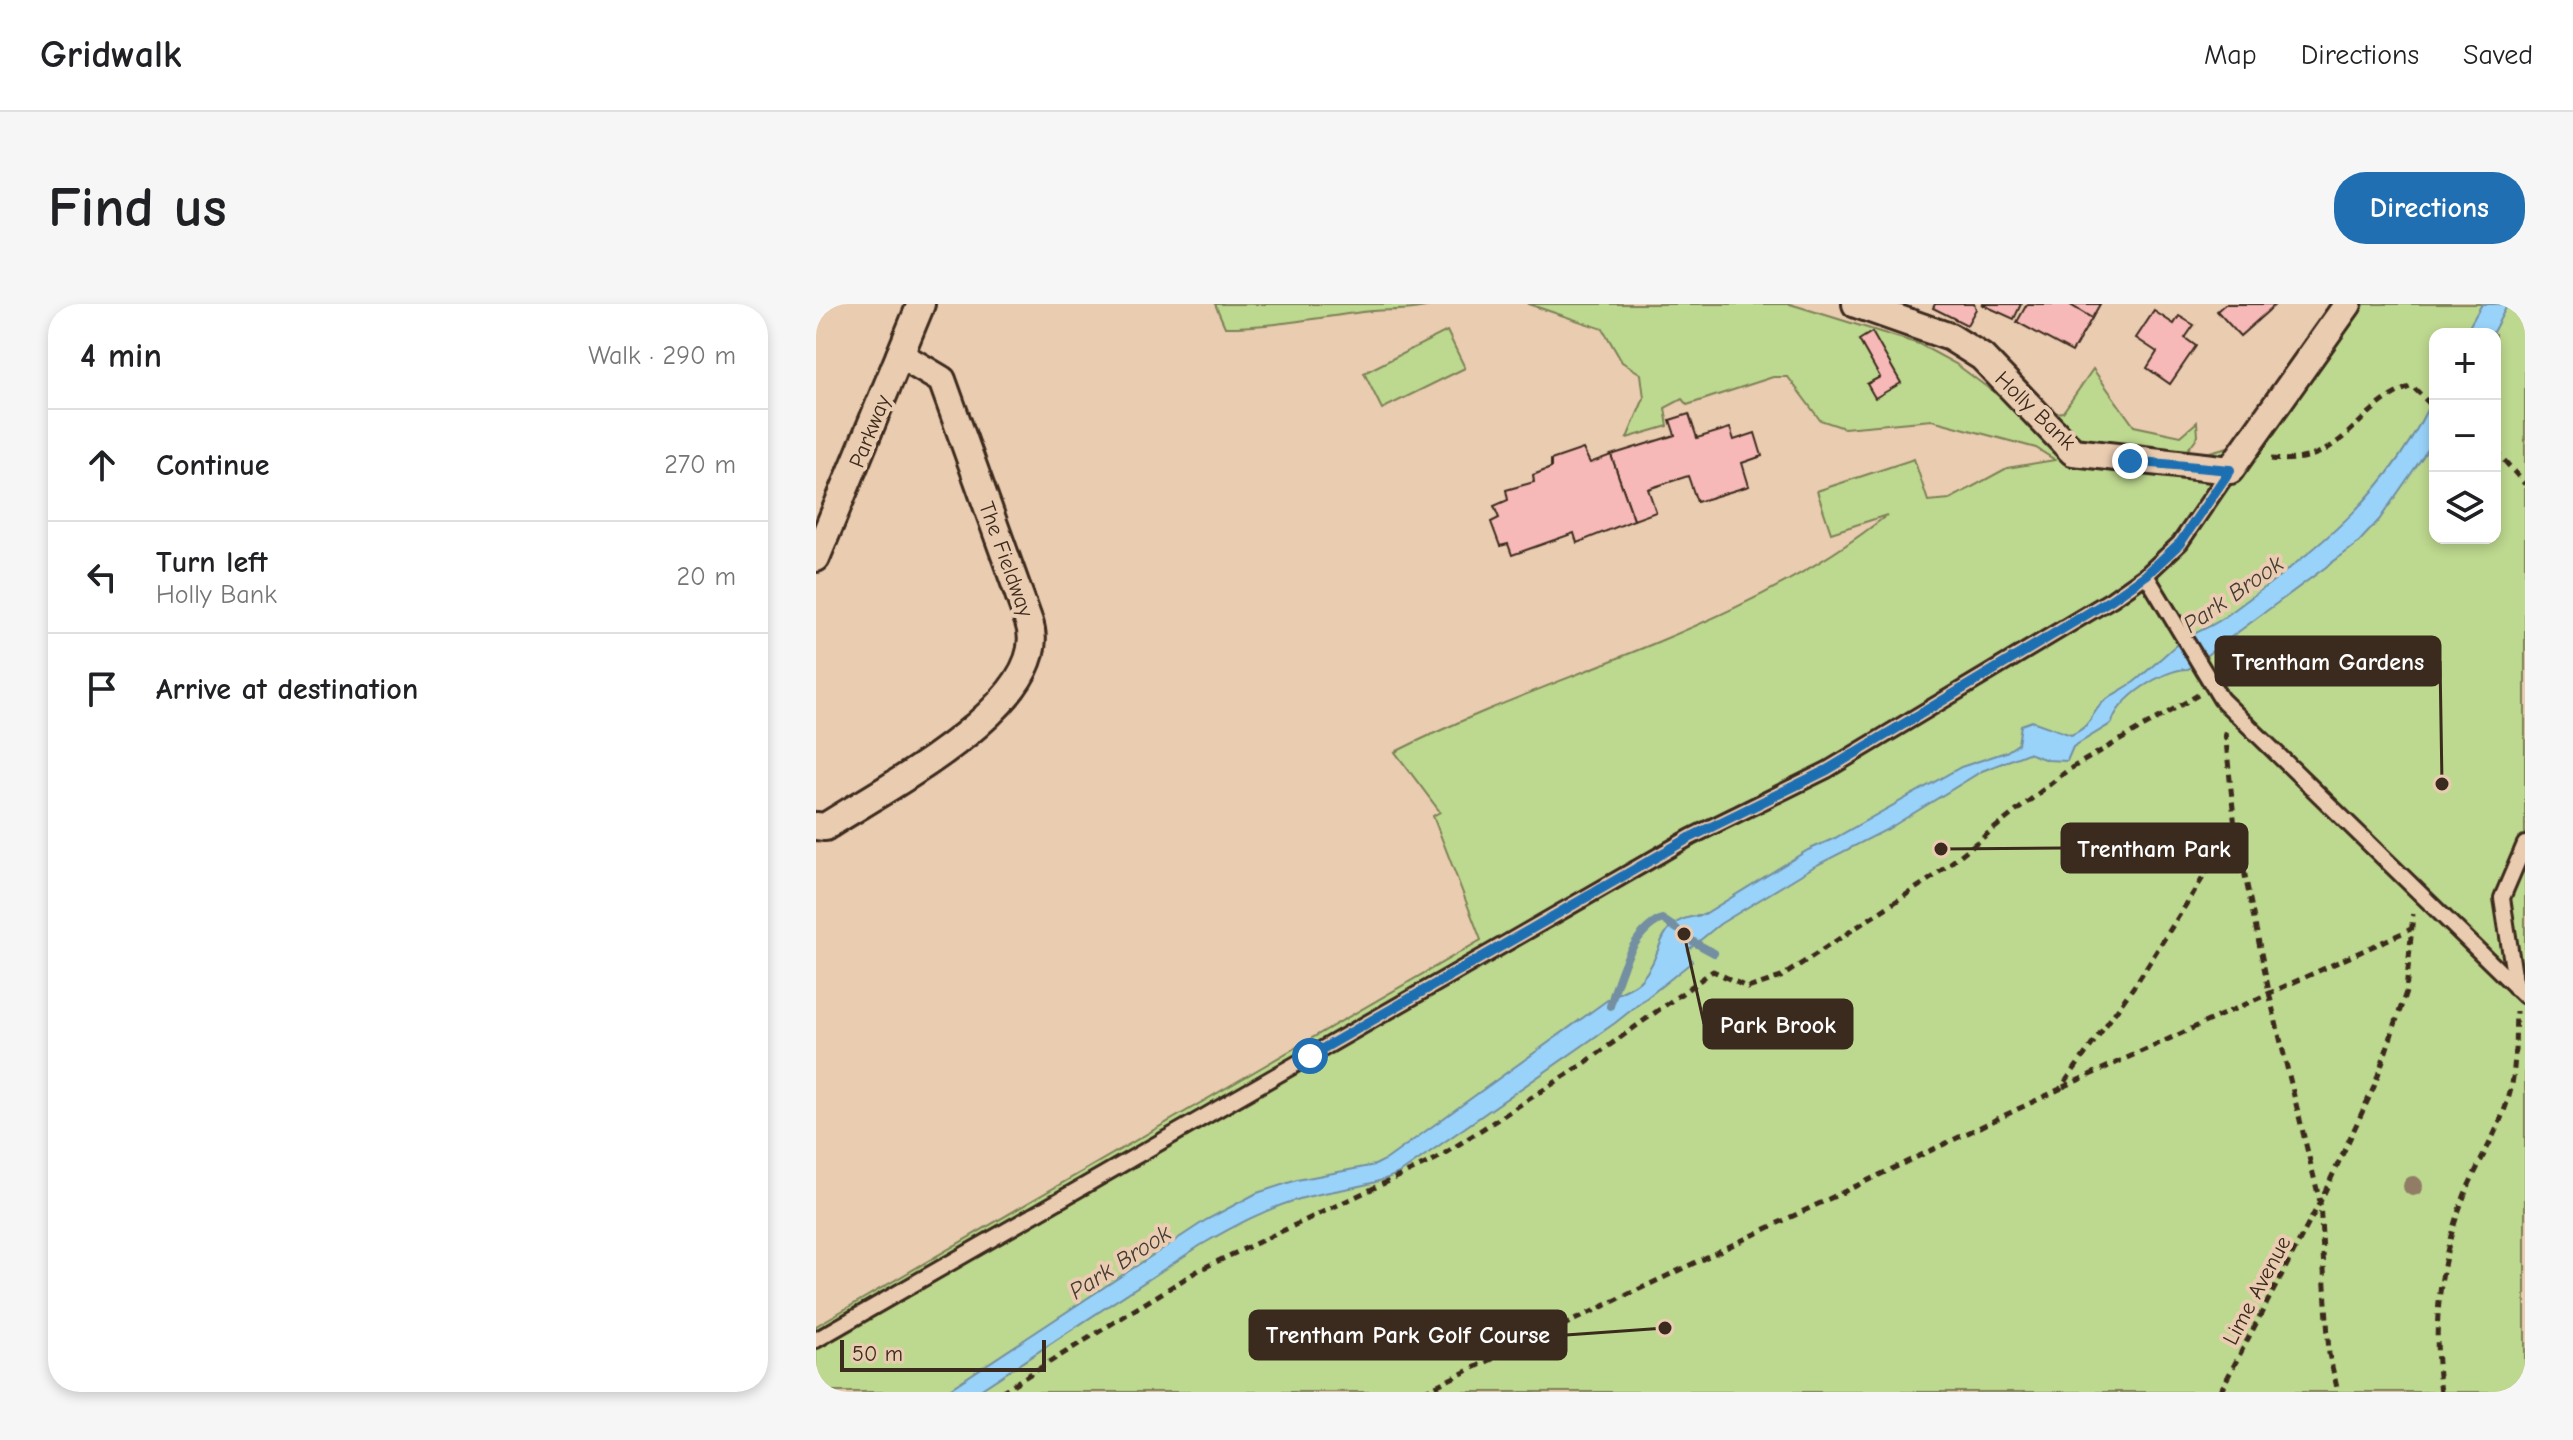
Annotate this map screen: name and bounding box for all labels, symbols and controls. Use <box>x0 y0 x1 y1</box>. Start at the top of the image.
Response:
text: Gridwalk <box>40 33 182 77</box>
text: Map <box>2204 39 2257 71</box>
text: Directions <box>2301 39 2419 71</box>
text: Saved <box>2463 39 2533 71</box>
button: Directions <box>2334 172 2525 244</box>
text: Find us <box>48 176 227 240</box>
map controls <box>2429 328 2501 544</box>
button: + <box>2429 328 2501 400</box>
text: 4 min <box>80 336 162 376</box>
text: Walk · 290 m <box>588 341 736 371</box>
street label: Holly Bank <box>1990 366 2081 456</box>
street label: Parkway <box>844 391 896 472</box>
button: − <box>2429 400 2501 472</box>
icon: ahead <box>80 443 124 487</box>
route end <box>2112 443 2148 479</box>
text: Continue <box>156 448 270 483</box>
text: 270 m <box>664 450 736 480</box>
button: layers <box>2429 472 2501 544</box>
street label: The Fieldway <box>973 498 1039 621</box>
text: Turn left <box>156 545 268 580</box>
water label: Park Brook <box>2178 549 2289 639</box>
icon: left <box>80 555 124 599</box>
text: 20 m <box>676 562 736 592</box>
text: Holly Bank <box>156 580 277 610</box>
callout: Trentham Gardens <box>2216 637 2440 685</box>
text: Trentham Gardens <box>2232 648 2424 676</box>
icon: arrive <box>80 667 124 711</box>
text: Arrive at destination <box>156 672 418 707</box>
callout: Trentham Park <box>2062 824 2247 872</box>
text: Trentham Park <box>2077 835 2231 863</box>
callout: Park Brook <box>1704 1000 1852 1048</box>
text: Park Brook <box>1720 1011 1836 1039</box>
route start <box>1292 1038 1328 1074</box>
water label: Park Brook <box>1064 1219 1176 1305</box>
street label: Lime Avenue <box>2217 1232 2296 1349</box>
callout: Trentham Park Golf Course <box>1250 1311 1566 1359</box>
text: Trentham Park Golf Course <box>1266 1321 1550 1349</box>
scale bar <box>840 1336 1046 1372</box>
text: 50 m <box>852 1341 903 1367</box>

